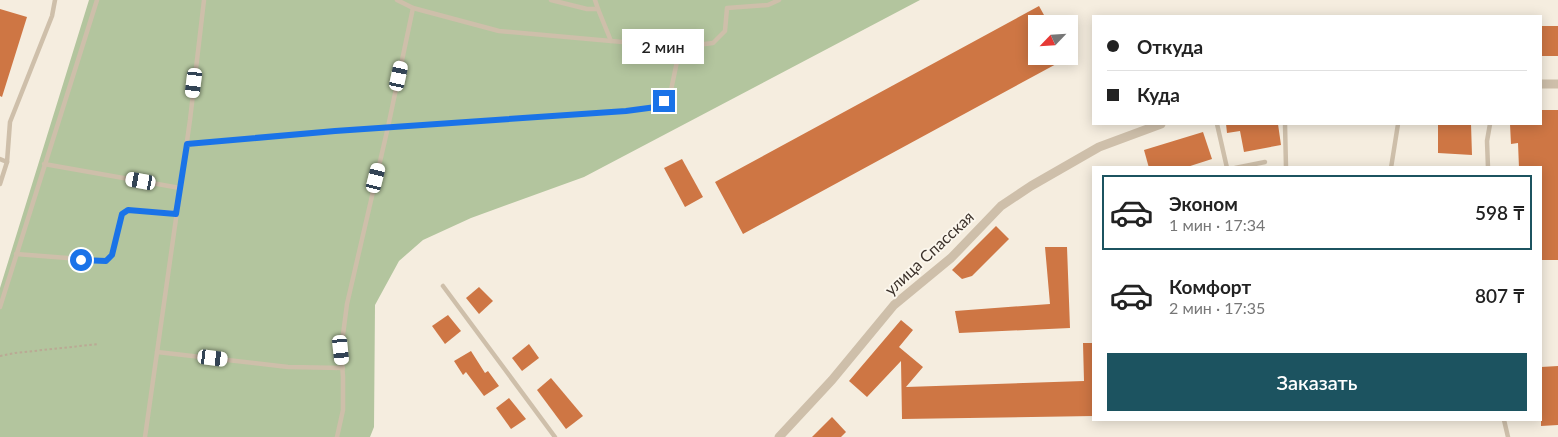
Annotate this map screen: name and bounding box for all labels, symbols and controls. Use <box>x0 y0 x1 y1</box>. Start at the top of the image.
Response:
north arrow <box>1028 15 1078 65</box>
map controls <box>1028 15 1078 65</box>
callout: 2 мин <box>623 28 705 64</box>
text: Откуда <box>1137 35 1203 58</box>
text: 2 мин <box>642 37 684 56</box>
car <box>388 60 409 92</box>
car <box>184 67 203 99</box>
text: Куда <box>1137 83 1180 106</box>
route end <box>653 90 675 112</box>
car <box>365 162 386 194</box>
car <box>124 171 157 191</box>
icon: car <box>1109 190 1154 235</box>
text: Эконом <box>1169 192 1238 215</box>
text: 598 ₸ <box>1475 201 1525 224</box>
street label: улица Спасская <box>880 207 977 299</box>
text: 1 мин · 17:34 <box>1169 215 1265 234</box>
route start <box>70 249 92 271</box>
icon: car <box>1109 273 1154 318</box>
text: Комфорт <box>1169 275 1251 298</box>
text: 807 ₸ <box>1475 284 1525 307</box>
text: 2 мин · 17:35 <box>1169 298 1265 317</box>
car <box>331 334 350 366</box>
car <box>197 349 228 367</box>
button: Заказать <box>1107 353 1527 411</box>

